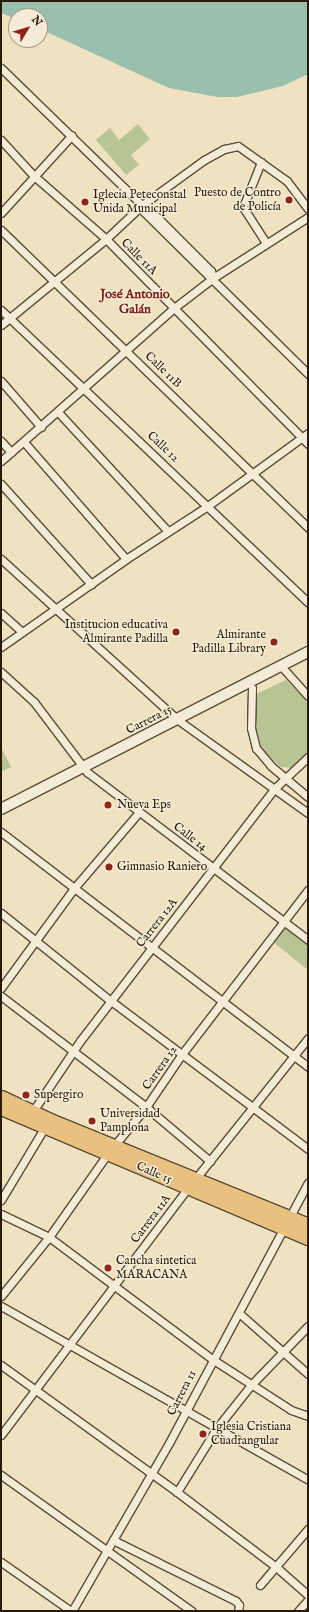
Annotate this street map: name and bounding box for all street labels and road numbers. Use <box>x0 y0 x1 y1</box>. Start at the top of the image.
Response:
street label: Calle 11A <box>118 236 160 278</box>
street label: Calle 11B <box>142 349 184 391</box>
street label: Calle 12 <box>144 429 182 465</box>
street label: Carrera 15 <box>124 702 174 738</box>
street label: Calle 14 <box>170 820 210 854</box>
street label: Carrera 12A <box>133 896 181 950</box>
street label: Carrera 12 <box>140 1043 180 1093</box>
street label: Calle 15 <box>134 1159 174 1187</box>
street label: Carrera 11A <box>128 1192 174 1246</box>
street label: Carrera 11 <box>164 1368 200 1418</box>

